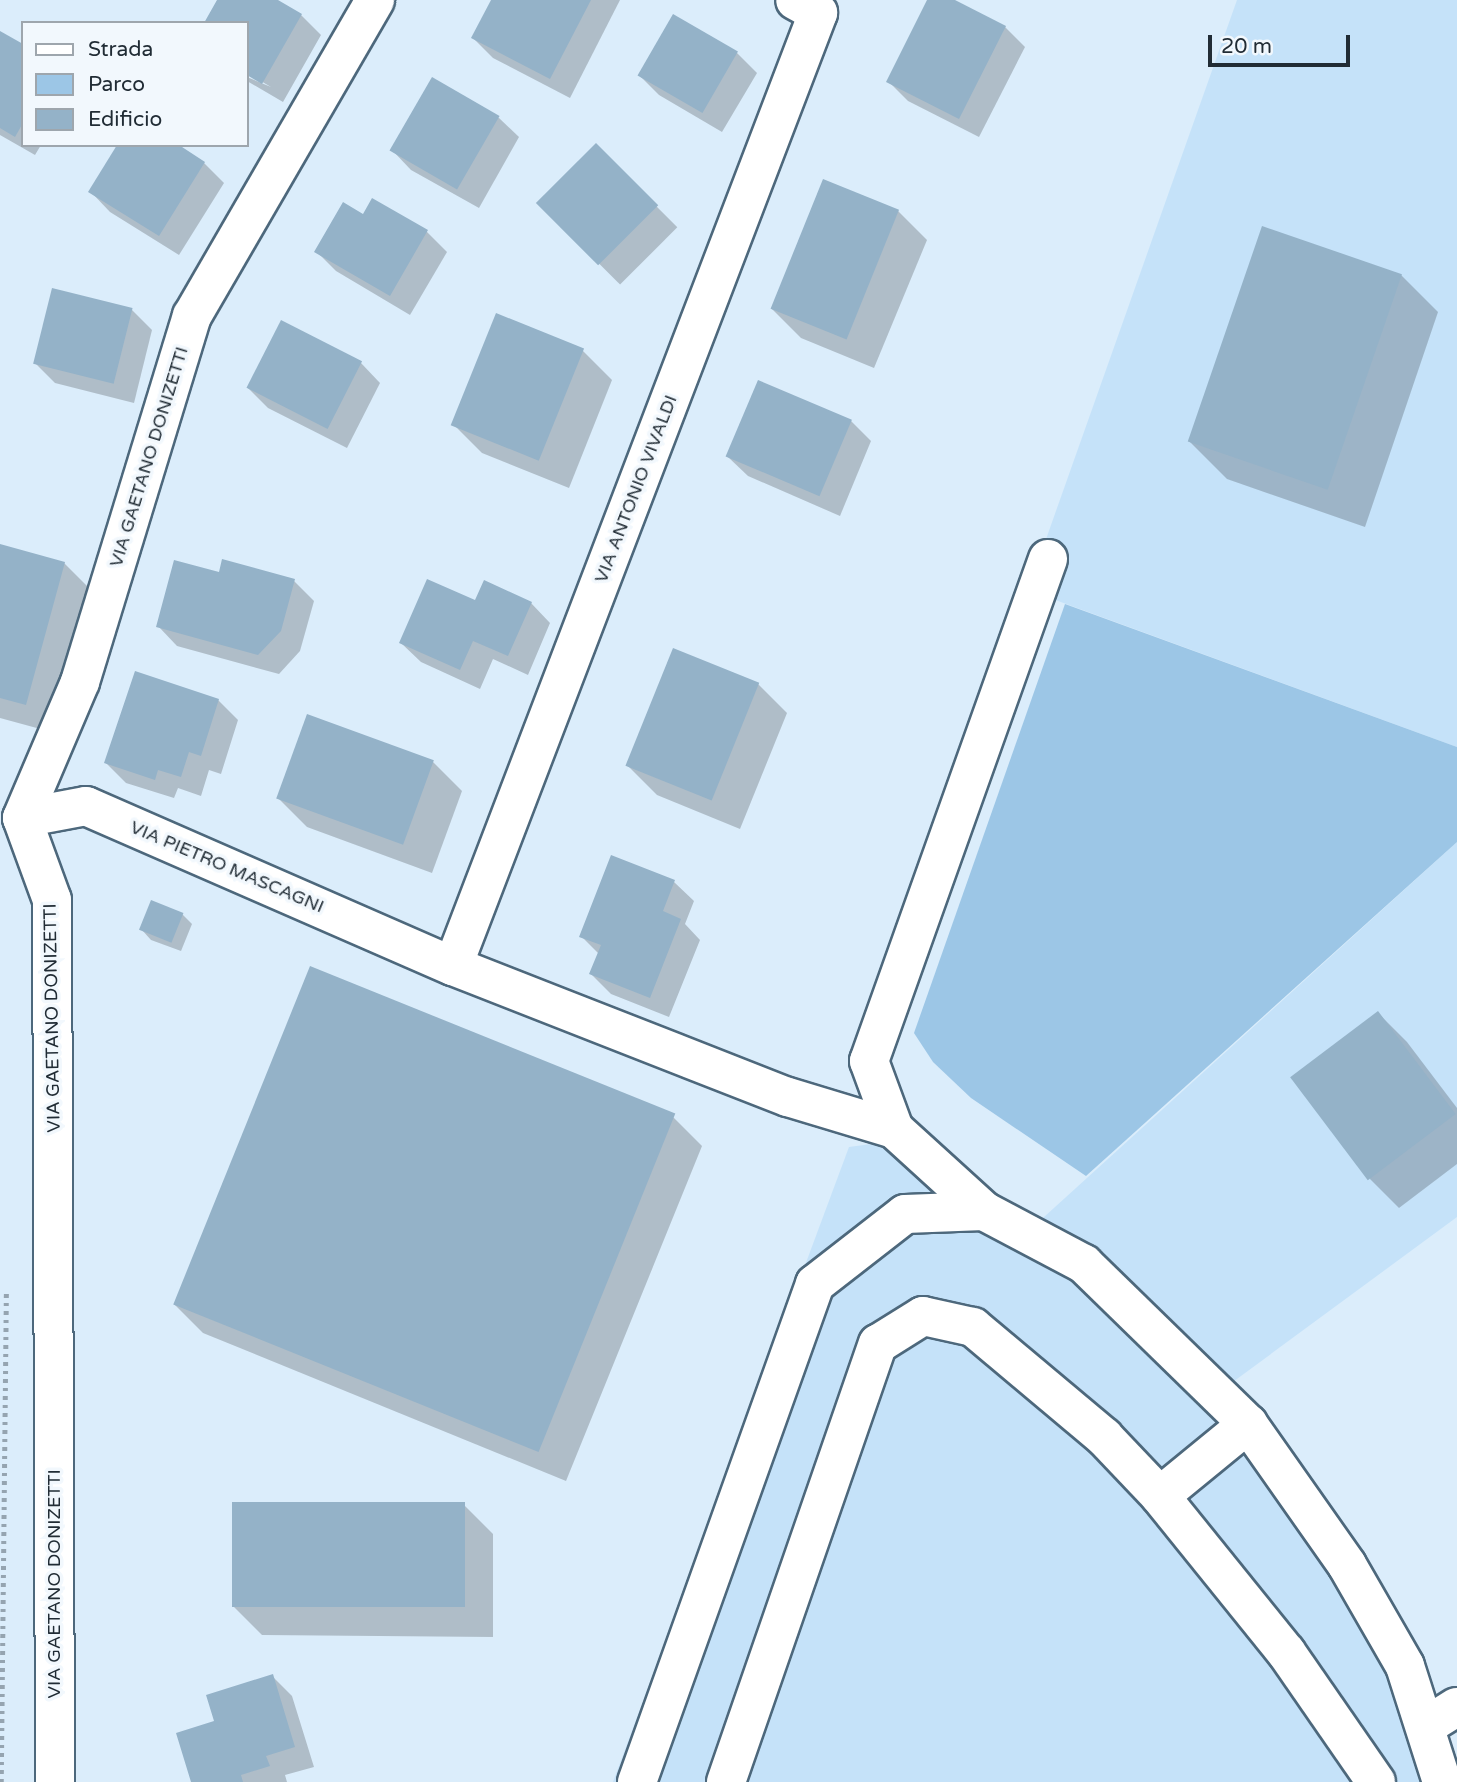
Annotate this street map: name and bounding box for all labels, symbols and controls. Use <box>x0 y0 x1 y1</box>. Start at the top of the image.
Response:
legend <box>21 21 248 147</box>
scale bar <box>1212 21 1354 65</box>
text: 20 m <box>1221 34 1272 59</box>
text: Strada <box>88 37 153 62</box>
text: Parco <box>88 72 145 97</box>
text: Edificio <box>88 107 162 132</box>
street label: VIA GAETANO DONIZETTI <box>105 344 193 570</box>
street label: VIA ANTONIO VIVALDI <box>590 392 682 586</box>
street label: VIA PIETRO MASCAGNI <box>127 816 327 918</box>
street label: VIA GAETANO DONIZETTI <box>39 903 65 1133</box>
street label: VIA GAETANO DONIZETTI <box>43 1469 65 1699</box>

